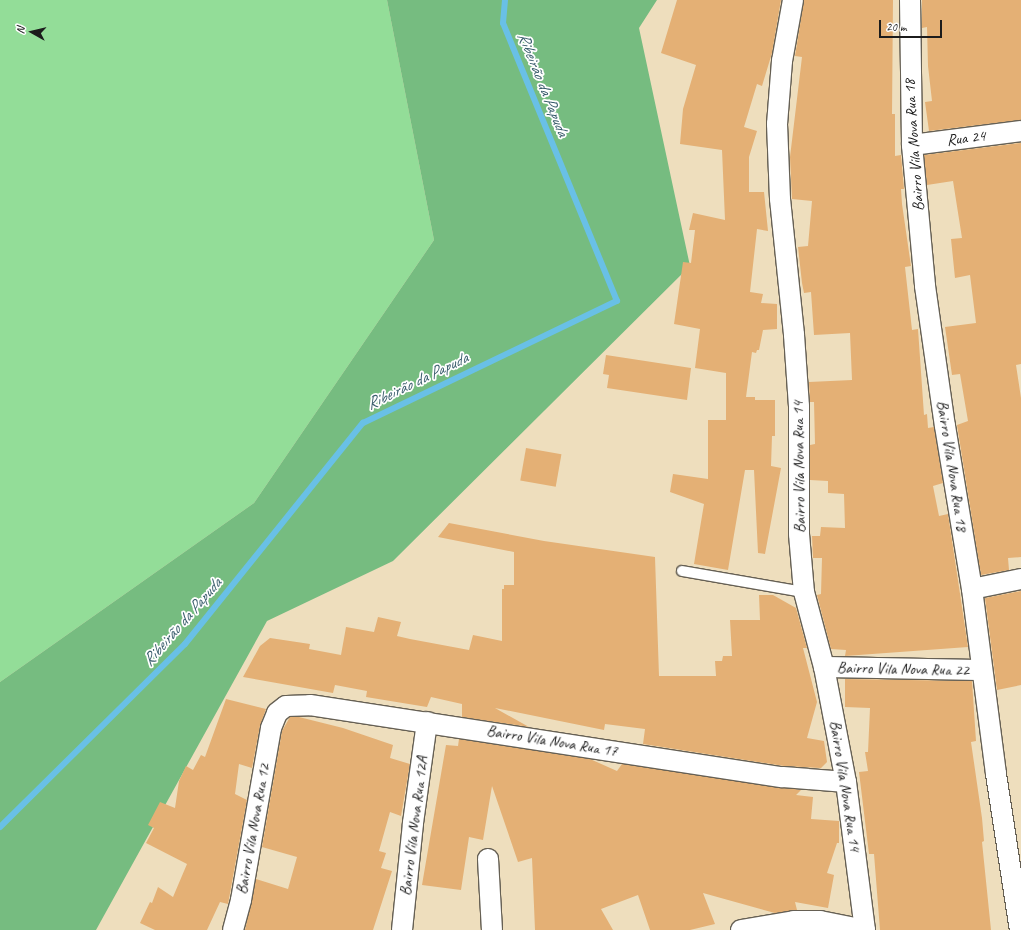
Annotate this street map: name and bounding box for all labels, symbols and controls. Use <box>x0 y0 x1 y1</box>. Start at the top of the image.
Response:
north arrow <box>12 12 52 52</box>
scale bar <box>881 12 944 38</box>
text: 20 m <box>886 19 906 35</box>
text: N <box>13 26 28 35</box>
water label: Ribeirão da Papuda <box>513 29 573 139</box>
street label: Bairro Vila Nova Rua 18 <box>900 78 928 212</box>
street label: Rua 24 <box>946 126 986 150</box>
water label: Ribeirão da Papuda <box>363 347 471 415</box>
street label: Bairro Vila Nova Rua 18 <box>932 399 972 533</box>
street label: Bairro Vila Nova Rua 14 <box>788 400 810 534</box>
water label: Ribeirão da Papuda <box>138 573 226 671</box>
street label: Bairro Vila Nova Rua 22 <box>836 658 970 680</box>
street label: Bairro Vila Nova Rua 14 <box>825 719 865 853</box>
street label: Bairro Vila Nova Rua 17 <box>485 721 619 761</box>
street label: Bairro Vila Nova Rua 12A <box>396 755 432 897</box>
street label: Bairro Vila Nova Rua 12 <box>232 762 274 896</box>

